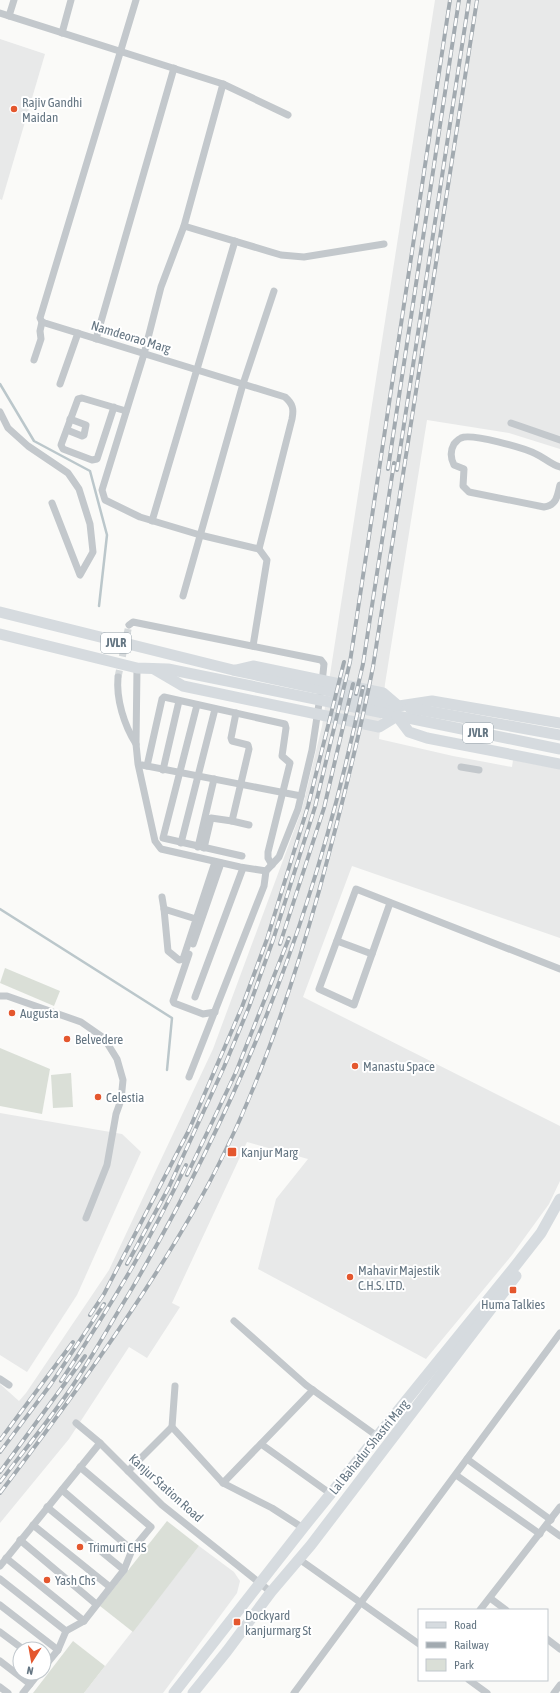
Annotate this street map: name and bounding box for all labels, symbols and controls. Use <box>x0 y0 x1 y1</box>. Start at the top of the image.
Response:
place label: Rajiv Gandhi Maidan <box>22 95 82 125</box>
marker: Rajiv Gandhi Maidan <box>9 104 19 114</box>
street label: Namdeorao Marg <box>89 318 173 356</box>
road number: JVLR <box>101 633 131 653</box>
road number: JVLR <box>463 723 493 743</box>
place label: Augusta <box>20 1006 59 1021</box>
marker: Augusta <box>7 1008 17 1018</box>
place label: Belvedere <box>75 1032 123 1047</box>
marker: Belvedere <box>62 1034 72 1044</box>
place label: Manastu Space <box>363 1059 435 1074</box>
marker: Manastu Space <box>350 1061 360 1071</box>
place label: Celestia <box>106 1090 144 1105</box>
marker: Celestia <box>93 1092 103 1102</box>
place label: Kanjur Marg <box>241 1145 299 1160</box>
marker: Kanjur Marg <box>226 1146 238 1158</box>
place label: Mahavir Majestik C.H.S. LTD. <box>358 1263 440 1293</box>
marker: Mahavir Majestik C.H.S. LTD. <box>345 1272 355 1282</box>
marker: Huma Talkies <box>508 1285 518 1295</box>
place label: Huma Talkies <box>481 1297 545 1312</box>
street label: Lal Bahadur Shastri Marg <box>326 1396 412 1497</box>
street label: Kanjur Station Road <box>126 1451 206 1525</box>
place label: Trimurti CHS <box>88 1540 147 1555</box>
marker: Trimurti CHS <box>75 1542 85 1552</box>
place label: Yash Chs <box>55 1573 96 1588</box>
marker: Yash Chs <box>42 1575 52 1585</box>
place label: Dockyard kanjurmarg St <box>245 1608 312 1638</box>
legend <box>418 1609 548 1681</box>
marker: Dockyard kanjurmarg St <box>232 1617 242 1627</box>
text: Road <box>454 1618 477 1632</box>
text: Railway <box>454 1638 489 1652</box>
north arrow <box>12 1641 52 1681</box>
text: Park <box>454 1658 475 1672</box>
text: N <box>26 1664 34 1677</box>

